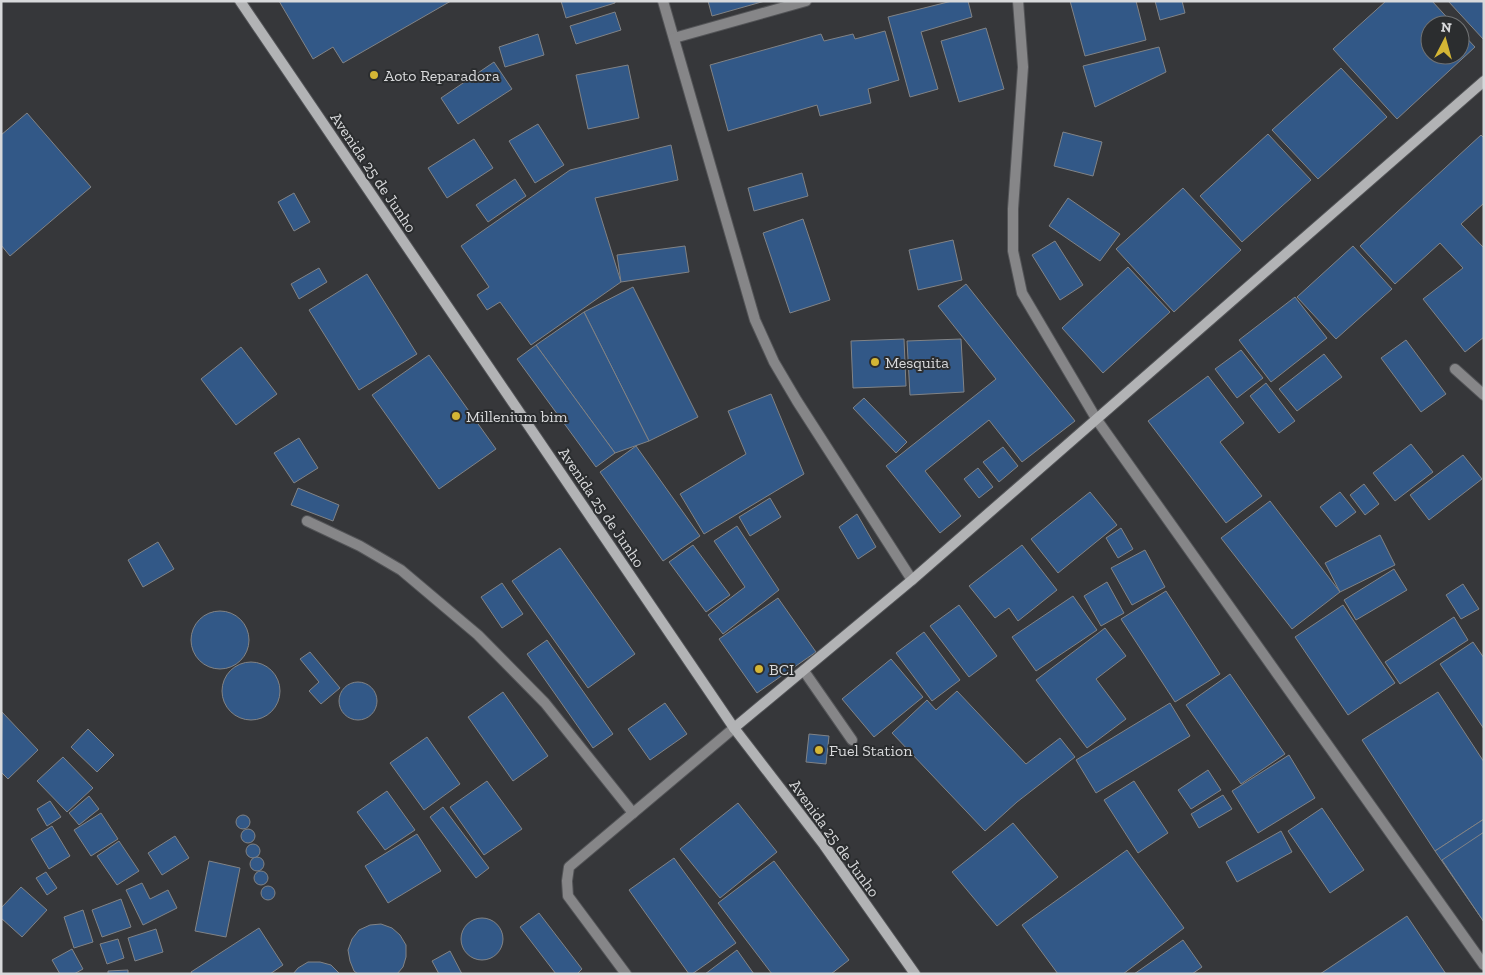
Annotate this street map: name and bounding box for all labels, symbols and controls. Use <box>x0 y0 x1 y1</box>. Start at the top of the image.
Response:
north arrow <box>1420 15 1470 65</box>
text: N <box>1440 19 1453 37</box>
place label: Aoto Reparadora <box>384 66 500 85</box>
marker: Aoto Reparadora <box>368 69 380 81</box>
street label: Avenida 25 de Junho <box>326 109 421 236</box>
place label: Mesquita <box>885 353 949 372</box>
marker: Mesquita <box>869 356 881 368</box>
place label: Millenium bim <box>466 407 568 426</box>
marker: Millenium bim <box>450 410 462 422</box>
street label: Avenida 25 de Junho <box>554 444 649 571</box>
place label: BCI <box>769 660 794 679</box>
marker: BCI <box>753 663 765 675</box>
place label: Fuel Station <box>829 741 913 760</box>
marker: Fuel Station <box>813 744 825 756</box>
street label: Avenida 25 de Junho <box>786 776 884 901</box>

